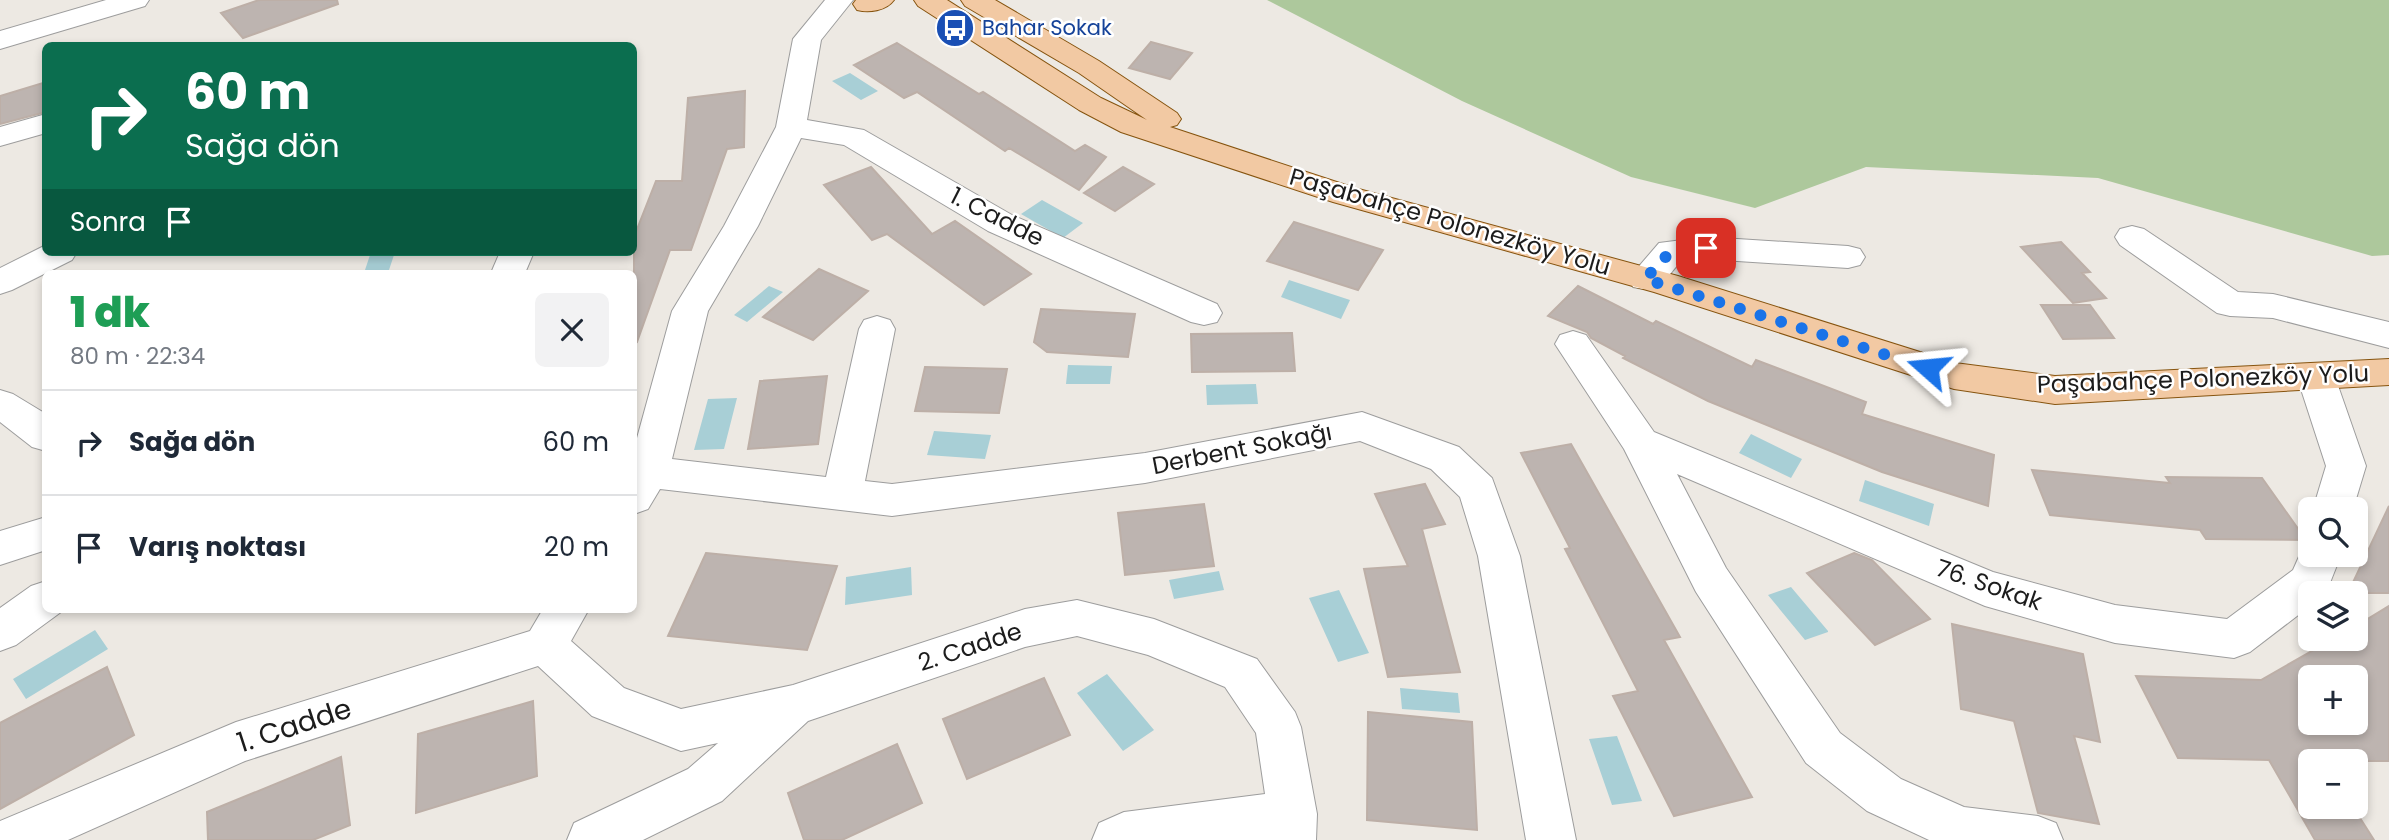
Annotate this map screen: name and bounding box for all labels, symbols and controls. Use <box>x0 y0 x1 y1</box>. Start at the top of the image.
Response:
bus stop icon: Bahar Sokak <box>934 7 976 49</box>
place label: Bahar Sokak <box>982 13 1112 42</box>
text: 60 m <box>185 58 310 126</box>
icon: right <box>70 70 161 161</box>
text: Sağa dön <box>185 123 340 168</box>
street label: Paşabahçe Polonezköy Yolu <box>1286 160 1614 283</box>
street label: 1. Cadde <box>945 179 1050 254</box>
icon: arrive <box>160 203 198 241</box>
text: Sonra <box>70 204 146 240</box>
pin <box>1676 218 1736 278</box>
icon: arrive <box>1687 229 1725 267</box>
text: 1 dk <box>70 283 150 342</box>
button: close <box>535 293 609 367</box>
position arrow <box>1891 331 1965 405</box>
text: 80 m · 22:34 <box>70 340 205 372</box>
street label: Paşabahçe Polonezköy Yolu <box>2036 356 2370 401</box>
street label: Derbent Sokağı <box>1149 415 1335 482</box>
icon: right <box>70 424 108 462</box>
text: Sağa dön <box>129 424 255 460</box>
text: 60 m <box>542 424 609 460</box>
map controls <box>2298 497 2368 819</box>
button: search <box>2298 497 2368 567</box>
icon: arrive <box>70 529 108 567</box>
text: Varış noktası <box>129 529 306 565</box>
text: 20 m <box>544 529 609 565</box>
street label: 76. Sokak <box>1932 551 2047 618</box>
button: layers <box>2298 581 2368 651</box>
street label: 2. Cadde <box>914 614 1026 679</box>
button: + <box>2298 665 2368 735</box>
street label: 1. Cadde <box>232 689 356 762</box>
button: − <box>2298 749 2368 819</box>

